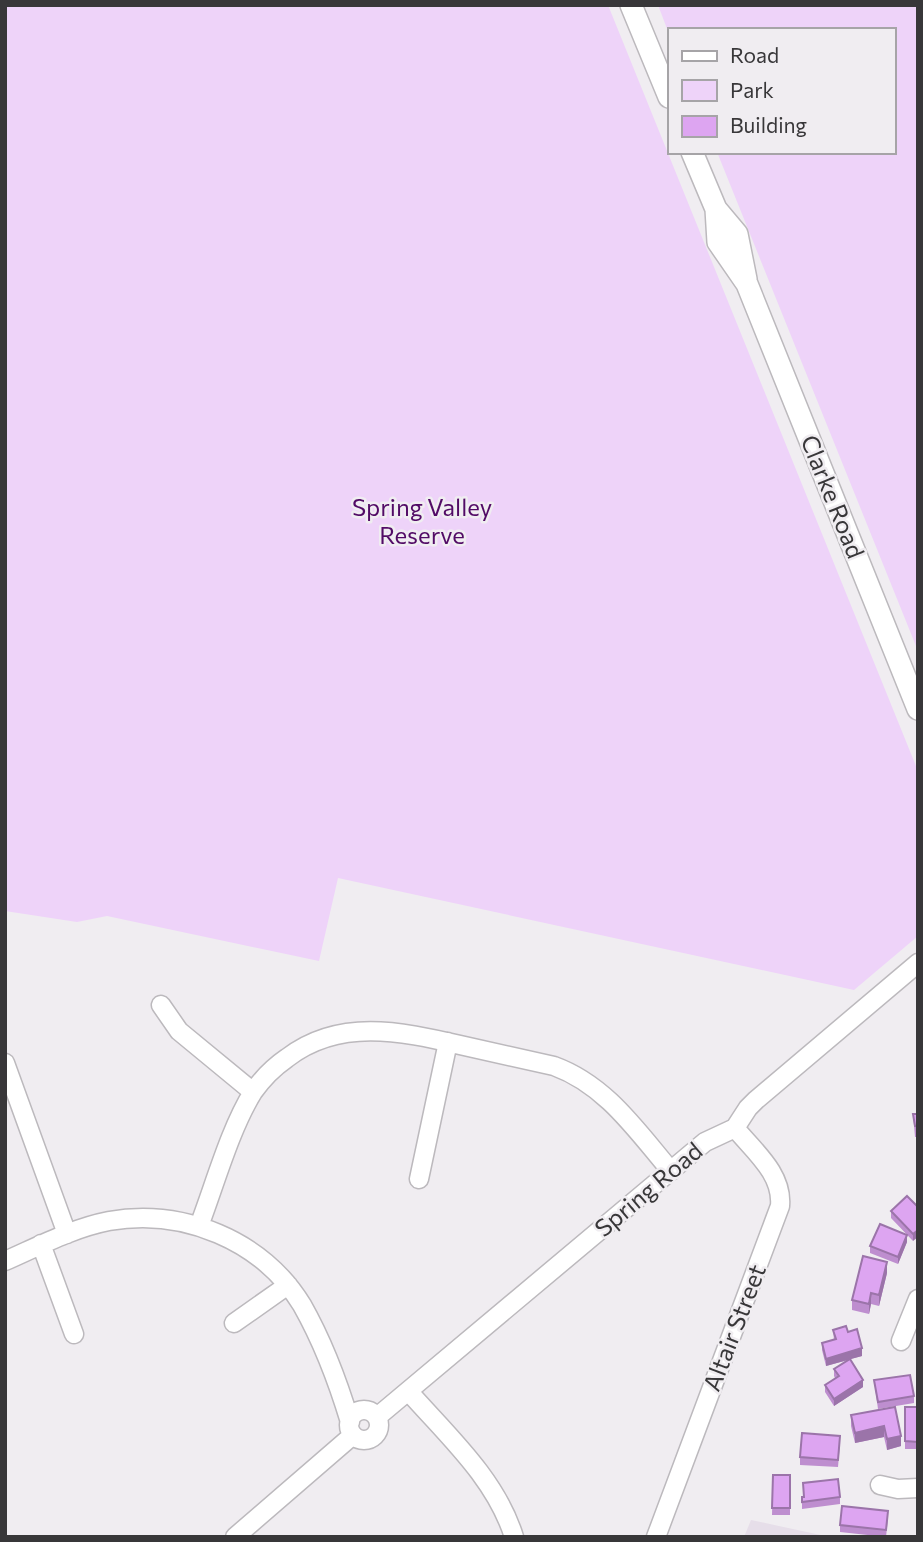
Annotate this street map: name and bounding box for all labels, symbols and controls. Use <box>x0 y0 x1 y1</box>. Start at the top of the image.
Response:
legend <box>668 28 895 154</box>
text: Road <box>730 42 779 67</box>
text: Park <box>730 77 774 102</box>
text: Building <box>730 112 807 137</box>
street label: Clarke Road <box>796 431 871 562</box>
park label: Spring Valley Reserve <box>352 492 492 549</box>
street label: Spring Road <box>588 1136 708 1242</box>
street label: Altair Street <box>696 1260 771 1395</box>

